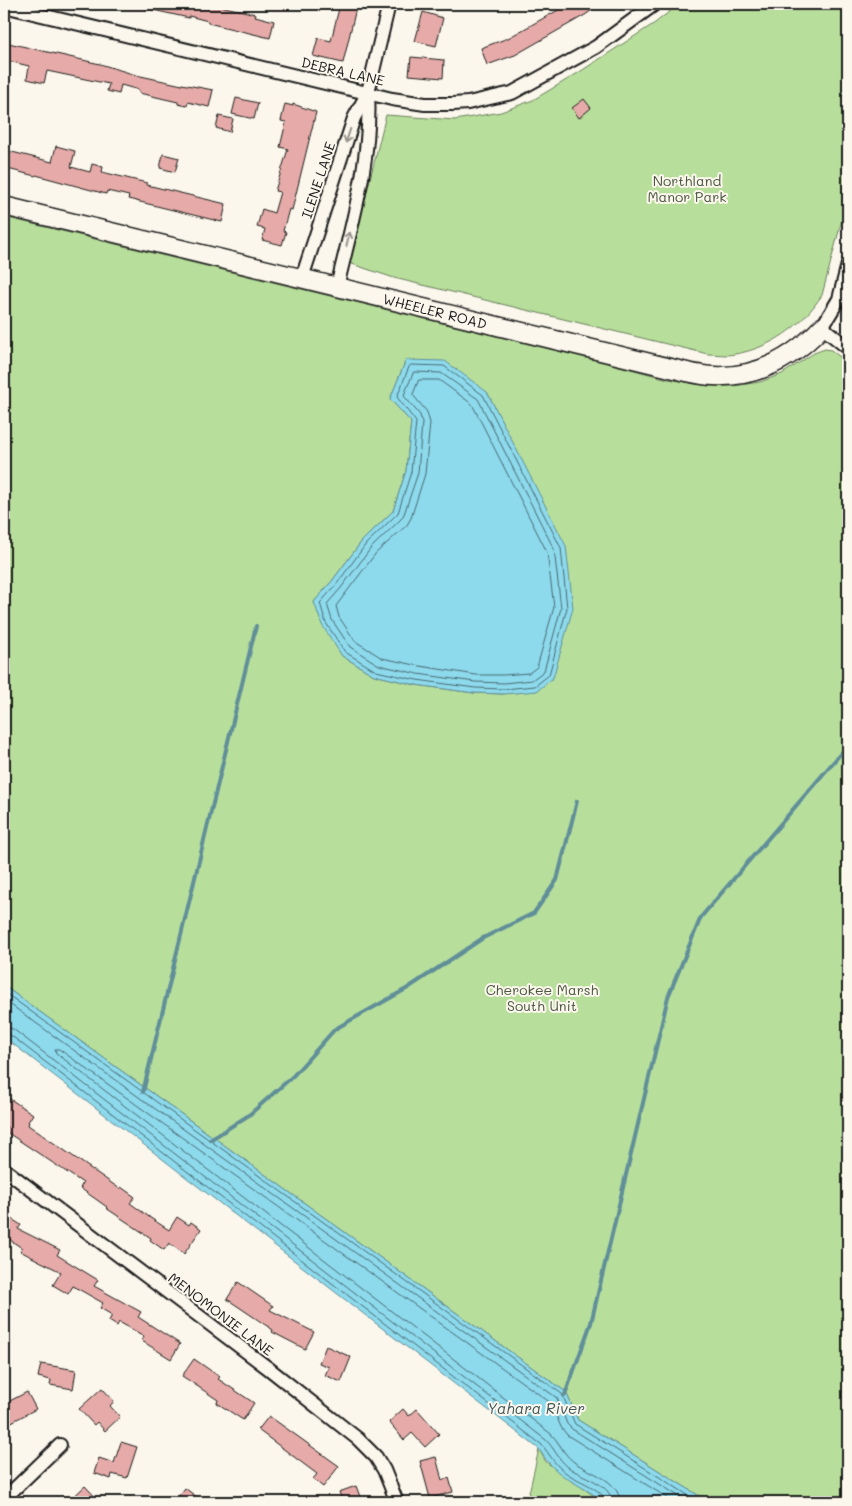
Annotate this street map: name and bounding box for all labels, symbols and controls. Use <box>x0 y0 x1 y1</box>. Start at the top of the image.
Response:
street label: DEBRA LANE <box>300 52 386 90</box>
one-way arrow <box>343 128 353 144</box>
street label: ILENE LANE <box>297 139 339 221</box>
park label: Northland Manor Park <box>647 171 727 206</box>
one-way arrow <box>344 232 353 248</box>
street label: WHEELER ROAD <box>381 289 489 333</box>
park label: Cherokee Marsh South Unit <box>486 980 598 1015</box>
street label: MENOMONIE LANE <box>164 1268 278 1360</box>
water label: Yahara River <box>487 1398 585 1418</box>

